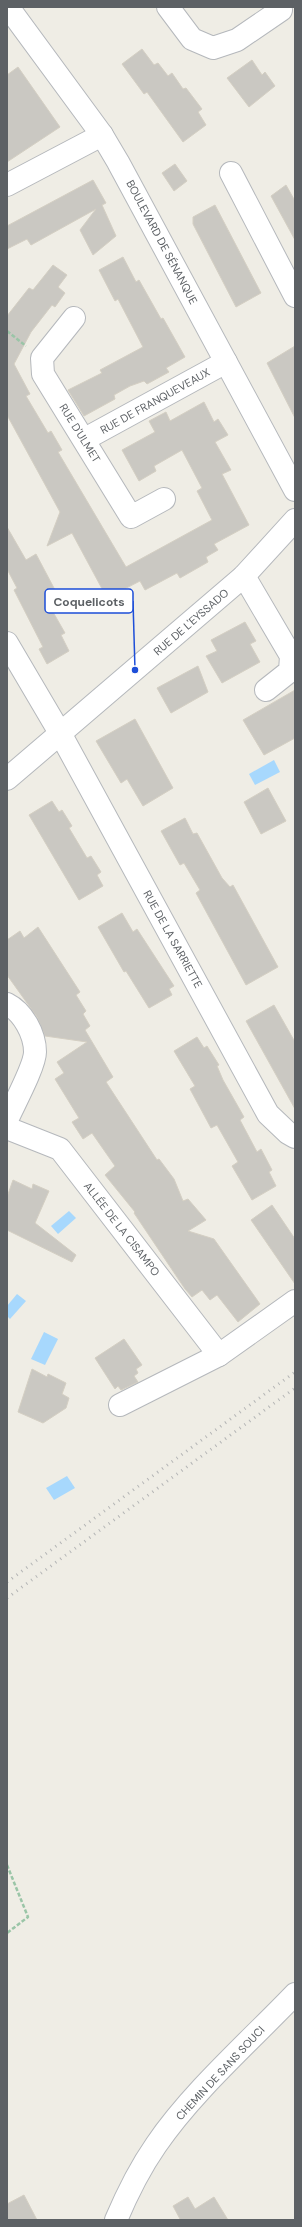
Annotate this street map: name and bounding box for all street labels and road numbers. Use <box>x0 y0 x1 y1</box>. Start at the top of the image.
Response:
street label: BOULEVARD DE SÉNANQUE <box>123 177 201 307</box>
street label: RUE DE FRANQUEVEAUX <box>98 365 213 437</box>
street label: RUE D'ULMET <box>56 401 104 465</box>
street label: RUE DE L'EYSSADO <box>151 586 231 658</box>
street label: RUE DE LA SARRIETTE <box>140 888 206 990</box>
street label: ALLÉE DE LA CISAMPO <box>81 1179 163 1279</box>
street label: CHEMIN DE SANS SOUCI <box>173 2023 267 2123</box>

